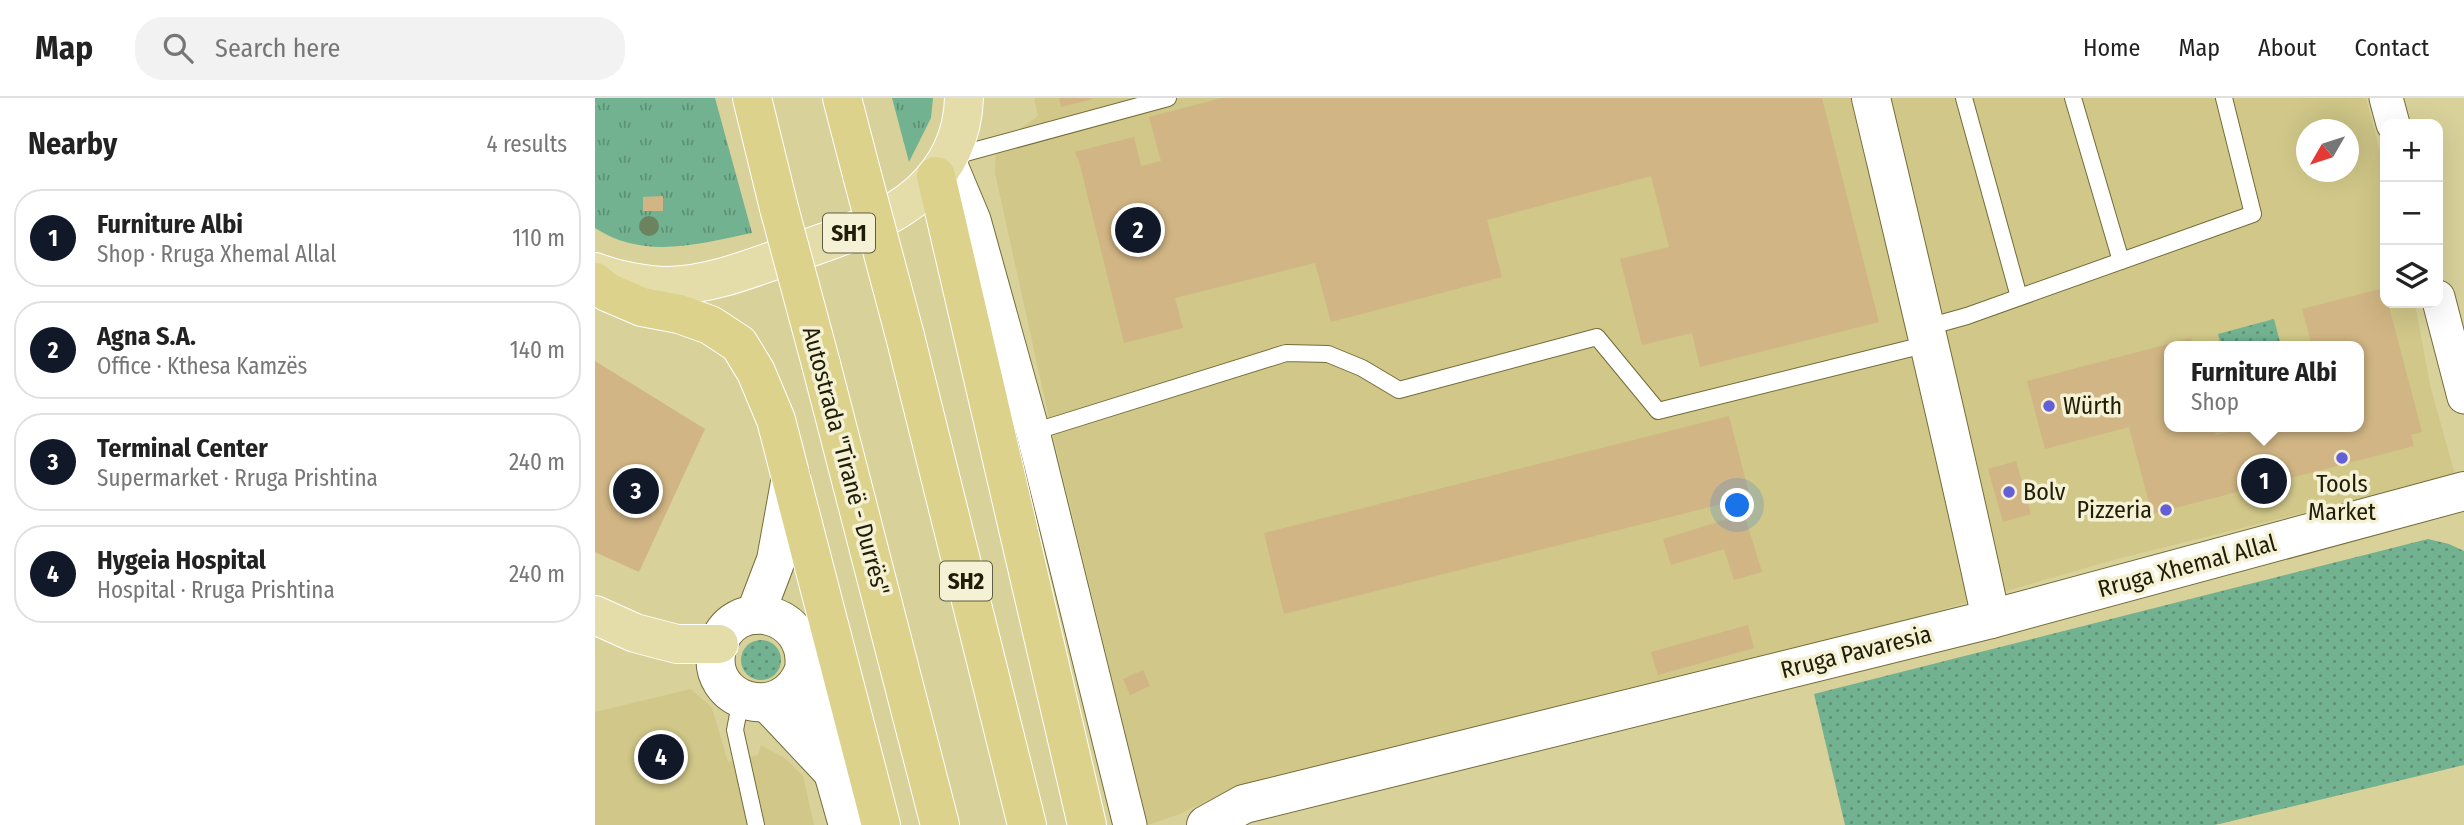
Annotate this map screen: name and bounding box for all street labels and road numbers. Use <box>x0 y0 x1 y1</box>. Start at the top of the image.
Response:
road number: SH1 <box>823 214 875 252</box>
street label: Autostrada "Tiranë - Durrës" <box>797 324 895 598</box>
street label: Rruga Xhemal Allal <box>2095 529 2279 603</box>
road number: SH2 <box>940 561 992 601</box>
street label: Rruga Pavaresia <box>1778 620 1934 684</box>

